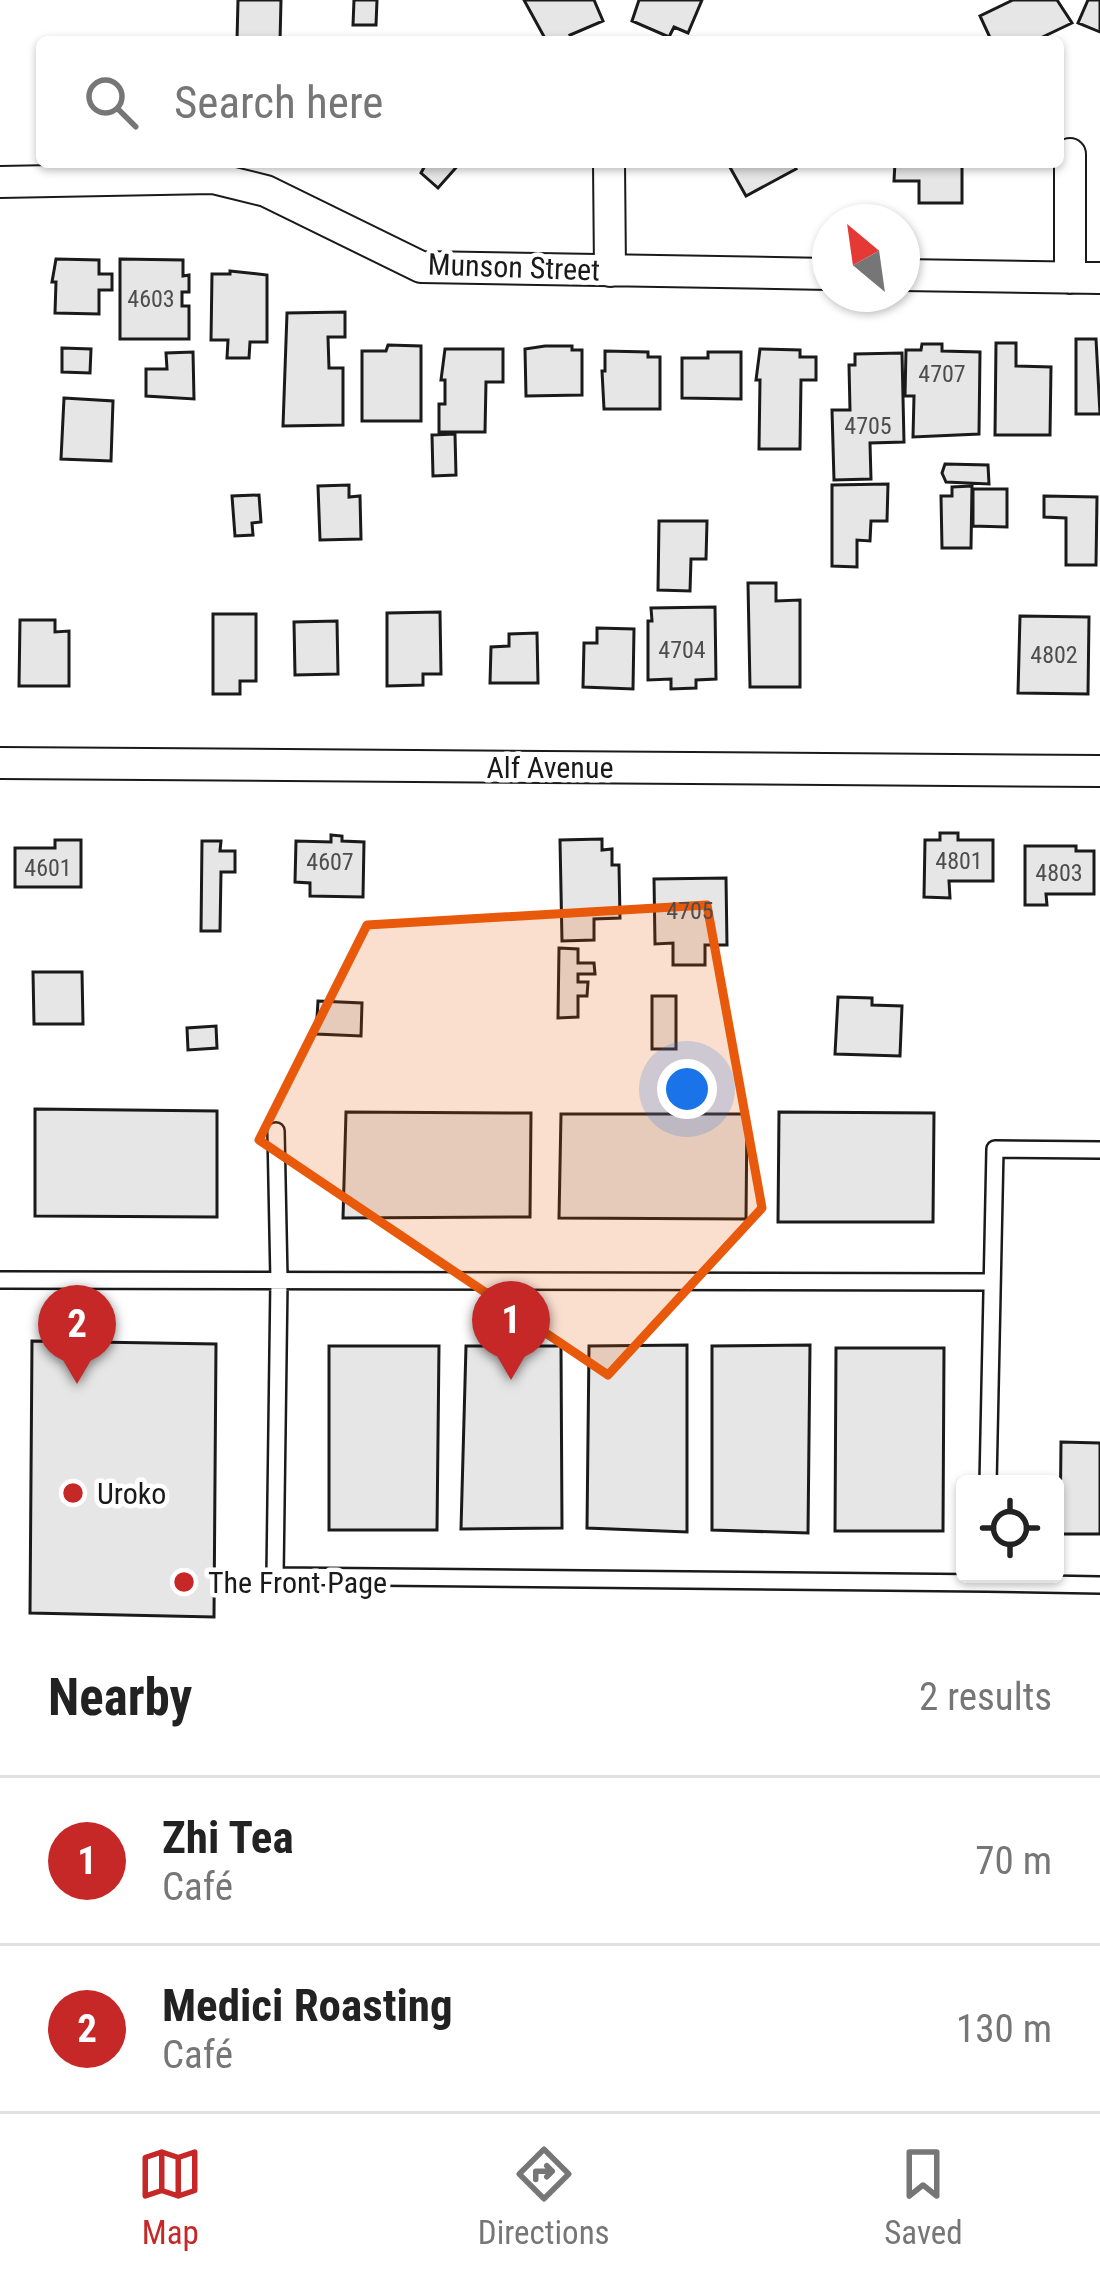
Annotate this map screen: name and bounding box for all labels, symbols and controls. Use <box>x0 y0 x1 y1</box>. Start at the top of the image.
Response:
search box <box>36 36 1064 168</box>
icon: search <box>78 69 144 135</box>
text: Search here <box>174 76 383 129</box>
north arrow <box>812 204 920 312</box>
street label: Munson Street <box>427 247 601 287</box>
house number: 4603 <box>127 285 175 313</box>
house number: 4707 <box>918 360 966 388</box>
house number: 4705 <box>844 412 892 440</box>
house number: 4704 <box>658 636 706 664</box>
house number: 4802 <box>1030 641 1078 669</box>
street label: Alf Avenue <box>487 750 613 785</box>
house number: 4801 <box>935 847 983 875</box>
house number: 4607 <box>306 848 354 876</box>
house number: 4601 <box>24 854 72 882</box>
house number: 4803 <box>1035 859 1083 887</box>
house number: 4705 <box>666 897 714 925</box>
your location <box>657 1059 717 1119</box>
pin: 1 <box>472 1281 550 1380</box>
pin: 2 <box>38 1285 116 1384</box>
map controls <box>956 1475 1064 1583</box>
button: locate <box>956 1475 1064 1583</box>
place label: Uroko <box>97 1476 166 1511</box>
marker: Uroko <box>60 1480 86 1506</box>
place label: The Front Page <box>208 1565 387 1600</box>
marker: The Front Page <box>171 1569 197 1595</box>
text: Nearby <box>48 1668 192 1727</box>
text: 2 results <box>919 1674 1052 1720</box>
text: Zhi Tea <box>162 1811 294 1864</box>
text: 1 <box>77 1838 97 1884</box>
text: 70 m <box>975 1838 1052 1884</box>
text: Café <box>162 1864 233 1910</box>
text: Medici Roasting <box>162 1979 453 2032</box>
text: 2 <box>77 2006 97 2052</box>
text: 130 m <box>956 2006 1052 2052</box>
text: Café <box>162 2032 233 2078</box>
tab: Map <box>137 2141 203 2252</box>
tab: Directions <box>478 2141 610 2252</box>
tab: Saved <box>884 2141 963 2252</box>

